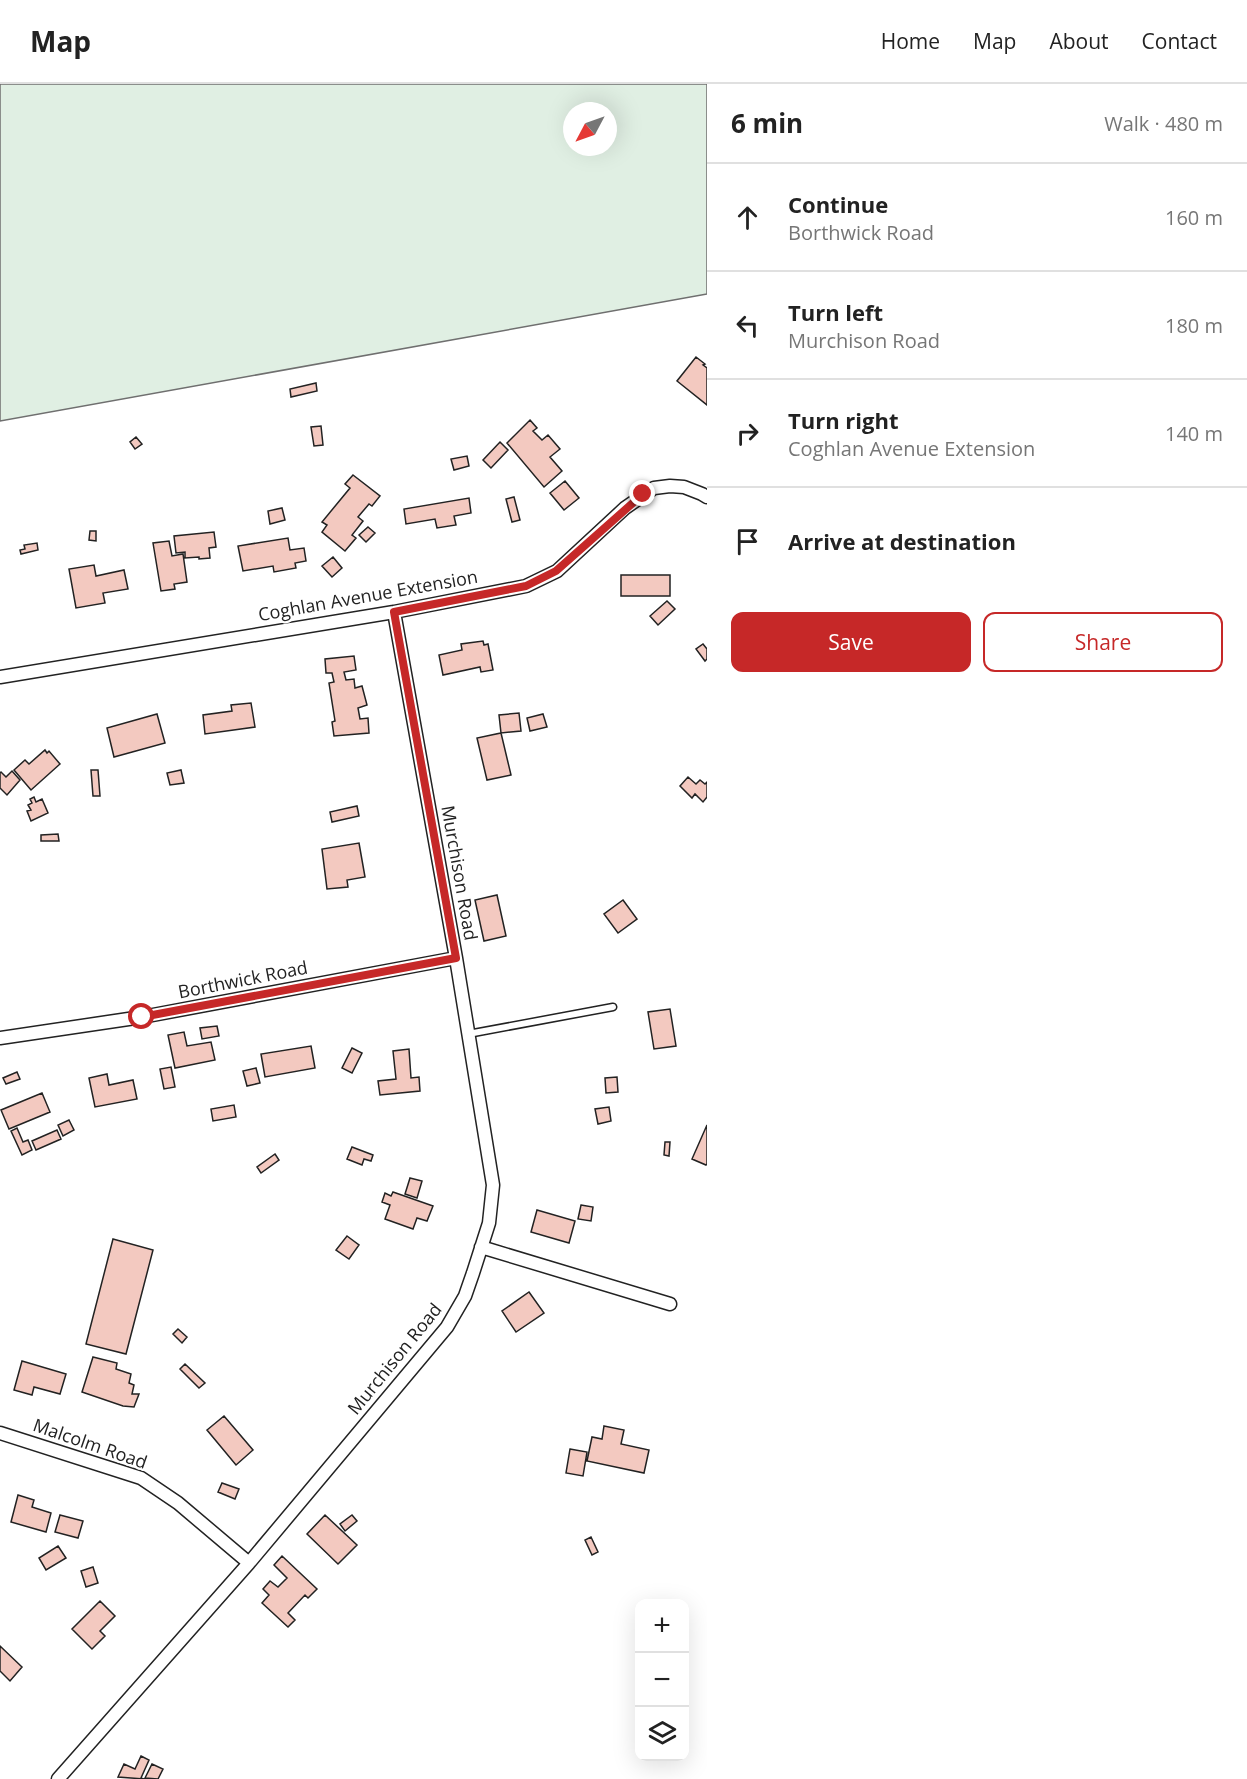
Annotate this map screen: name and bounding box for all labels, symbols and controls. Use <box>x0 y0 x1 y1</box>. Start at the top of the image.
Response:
text: Map <box>30 22 91 60</box>
text: Home <box>881 27 940 55</box>
text: Map <box>973 27 1016 55</box>
text: About <box>1049 27 1109 55</box>
text: Contact <box>1142 27 1217 55</box>
north arrow <box>563 102 617 156</box>
text: 6 min <box>731 105 803 141</box>
text: Walk · 480 m <box>1104 110 1223 137</box>
text: Continue <box>788 189 888 219</box>
icon: ahead <box>731 201 764 234</box>
text: 160 m <box>1165 204 1223 231</box>
text: Borthwick Road <box>788 219 934 246</box>
text: Turn left <box>788 297 883 327</box>
icon: left <box>731 309 764 342</box>
text: 180 m <box>1165 312 1223 339</box>
text: Murchison Road <box>788 327 940 354</box>
text: Turn right <box>788 405 899 435</box>
icon: right <box>731 417 764 450</box>
text: 140 m <box>1165 420 1223 447</box>
text: Coghlan Avenue Extension <box>788 435 1035 462</box>
route end <box>629 480 655 506</box>
icon: arrive <box>731 525 764 558</box>
text: Arrive at destination <box>788 526 1016 556</box>
street label: Coghlan Avenue Extension <box>256 564 480 626</box>
button: Save <box>731 612 971 672</box>
button: Share <box>983 612 1223 672</box>
street label: Murchison Road <box>436 803 484 942</box>
street label: Borthwick Road <box>176 955 310 1003</box>
route start <box>128 1003 154 1029</box>
street label: Murchison Road <box>342 1298 447 1419</box>
street label: Malcolm Road <box>30 1412 151 1474</box>
map controls <box>635 1599 689 1761</box>
button: + <box>635 1599 689 1653</box>
button: − <box>635 1653 689 1707</box>
button: layers <box>635 1707 689 1761</box>

